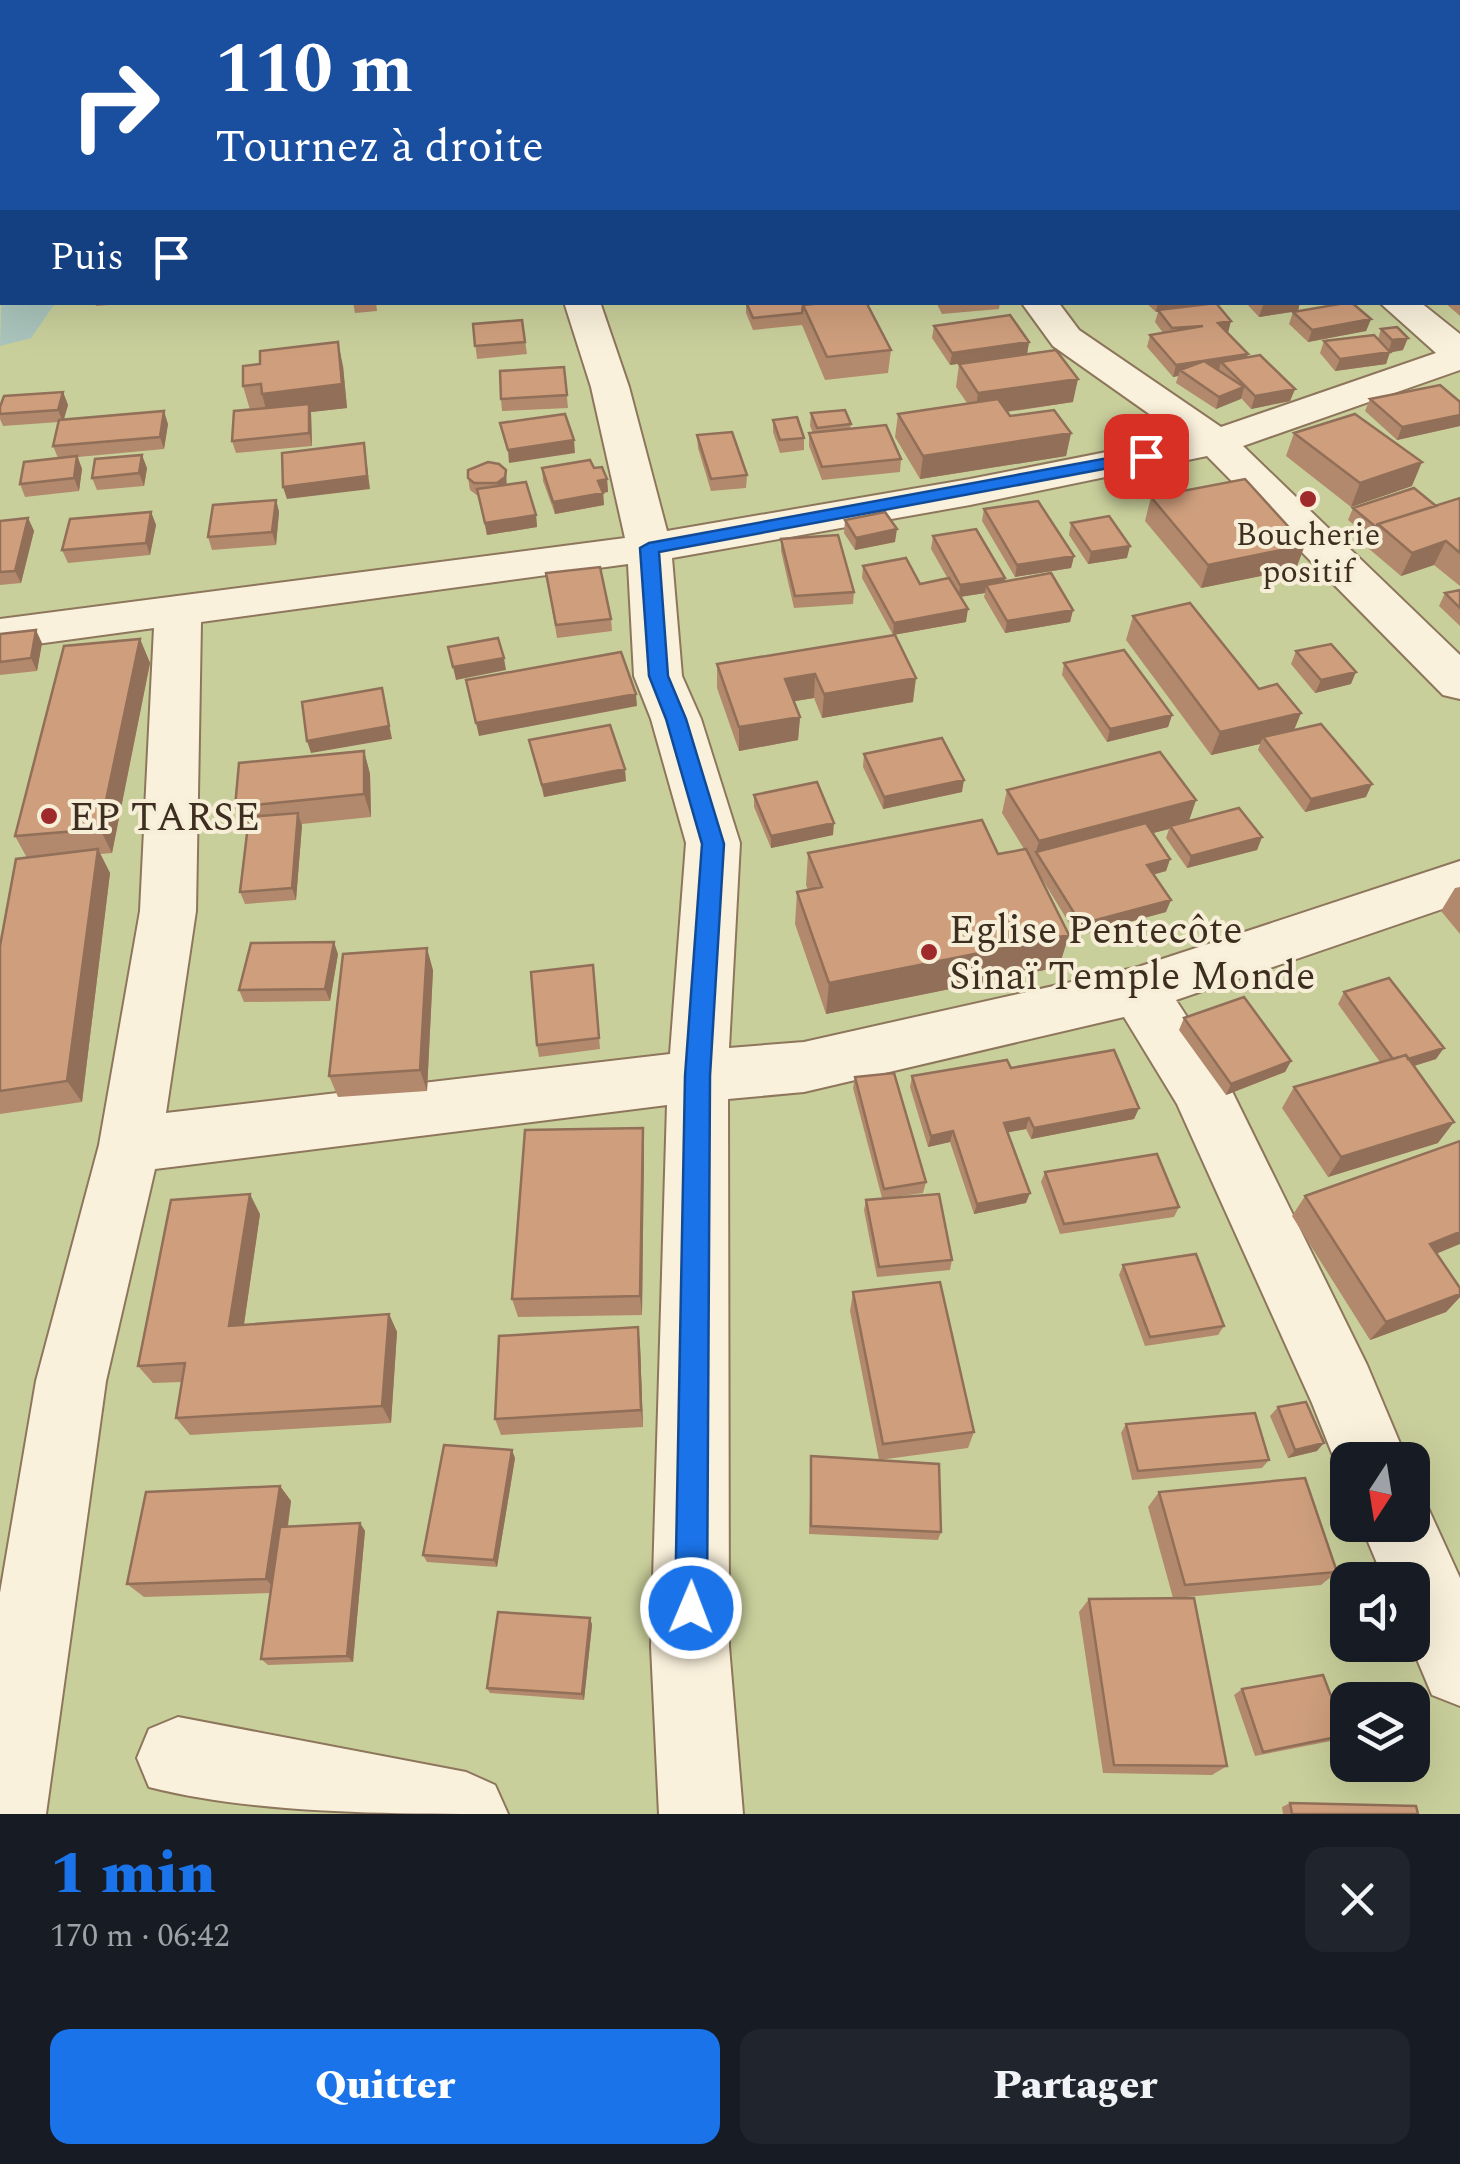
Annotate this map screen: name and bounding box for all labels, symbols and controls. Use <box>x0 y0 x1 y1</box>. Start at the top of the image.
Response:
text: 110 m <box>215 17 413 123</box>
icon: right <box>50 40 180 170</box>
text: Tournez à droite <box>215 113 544 182</box>
text: Puis <box>50 229 124 287</box>
icon: arrive <box>144 230 199 285</box>
pin <box>1104 414 1189 499</box>
icon: arrive <box>1119 429 1174 484</box>
marker: Boucherie positif <box>1297 488 1319 510</box>
place label: Boucherie positif <box>1236 511 1380 597</box>
place label: EP TARSE <box>69 788 260 849</box>
marker: EP TARSE <box>38 805 60 827</box>
place label: Eglise Pentecôte Sinaï Temple Monde <box>949 901 1315 1008</box>
marker: Eglise Pentecôte Sinaï Temple Monde <box>918 941 940 963</box>
north arrow <box>1330 1442 1430 1542</box>
map controls <box>1330 1442 1430 1782</box>
position arrow <box>639 1556 743 1660</box>
button: sound <box>1330 1562 1430 1662</box>
button: layers <box>1330 1682 1430 1782</box>
text: 1 min <box>50 1828 216 1920</box>
button: close <box>1305 1847 1410 1952</box>
text: 170 m · 06:42 <box>50 1912 230 1961</box>
button: Quitter <box>50 2029 720 2144</box>
button: Partager <box>740 2029 1410 2144</box>

